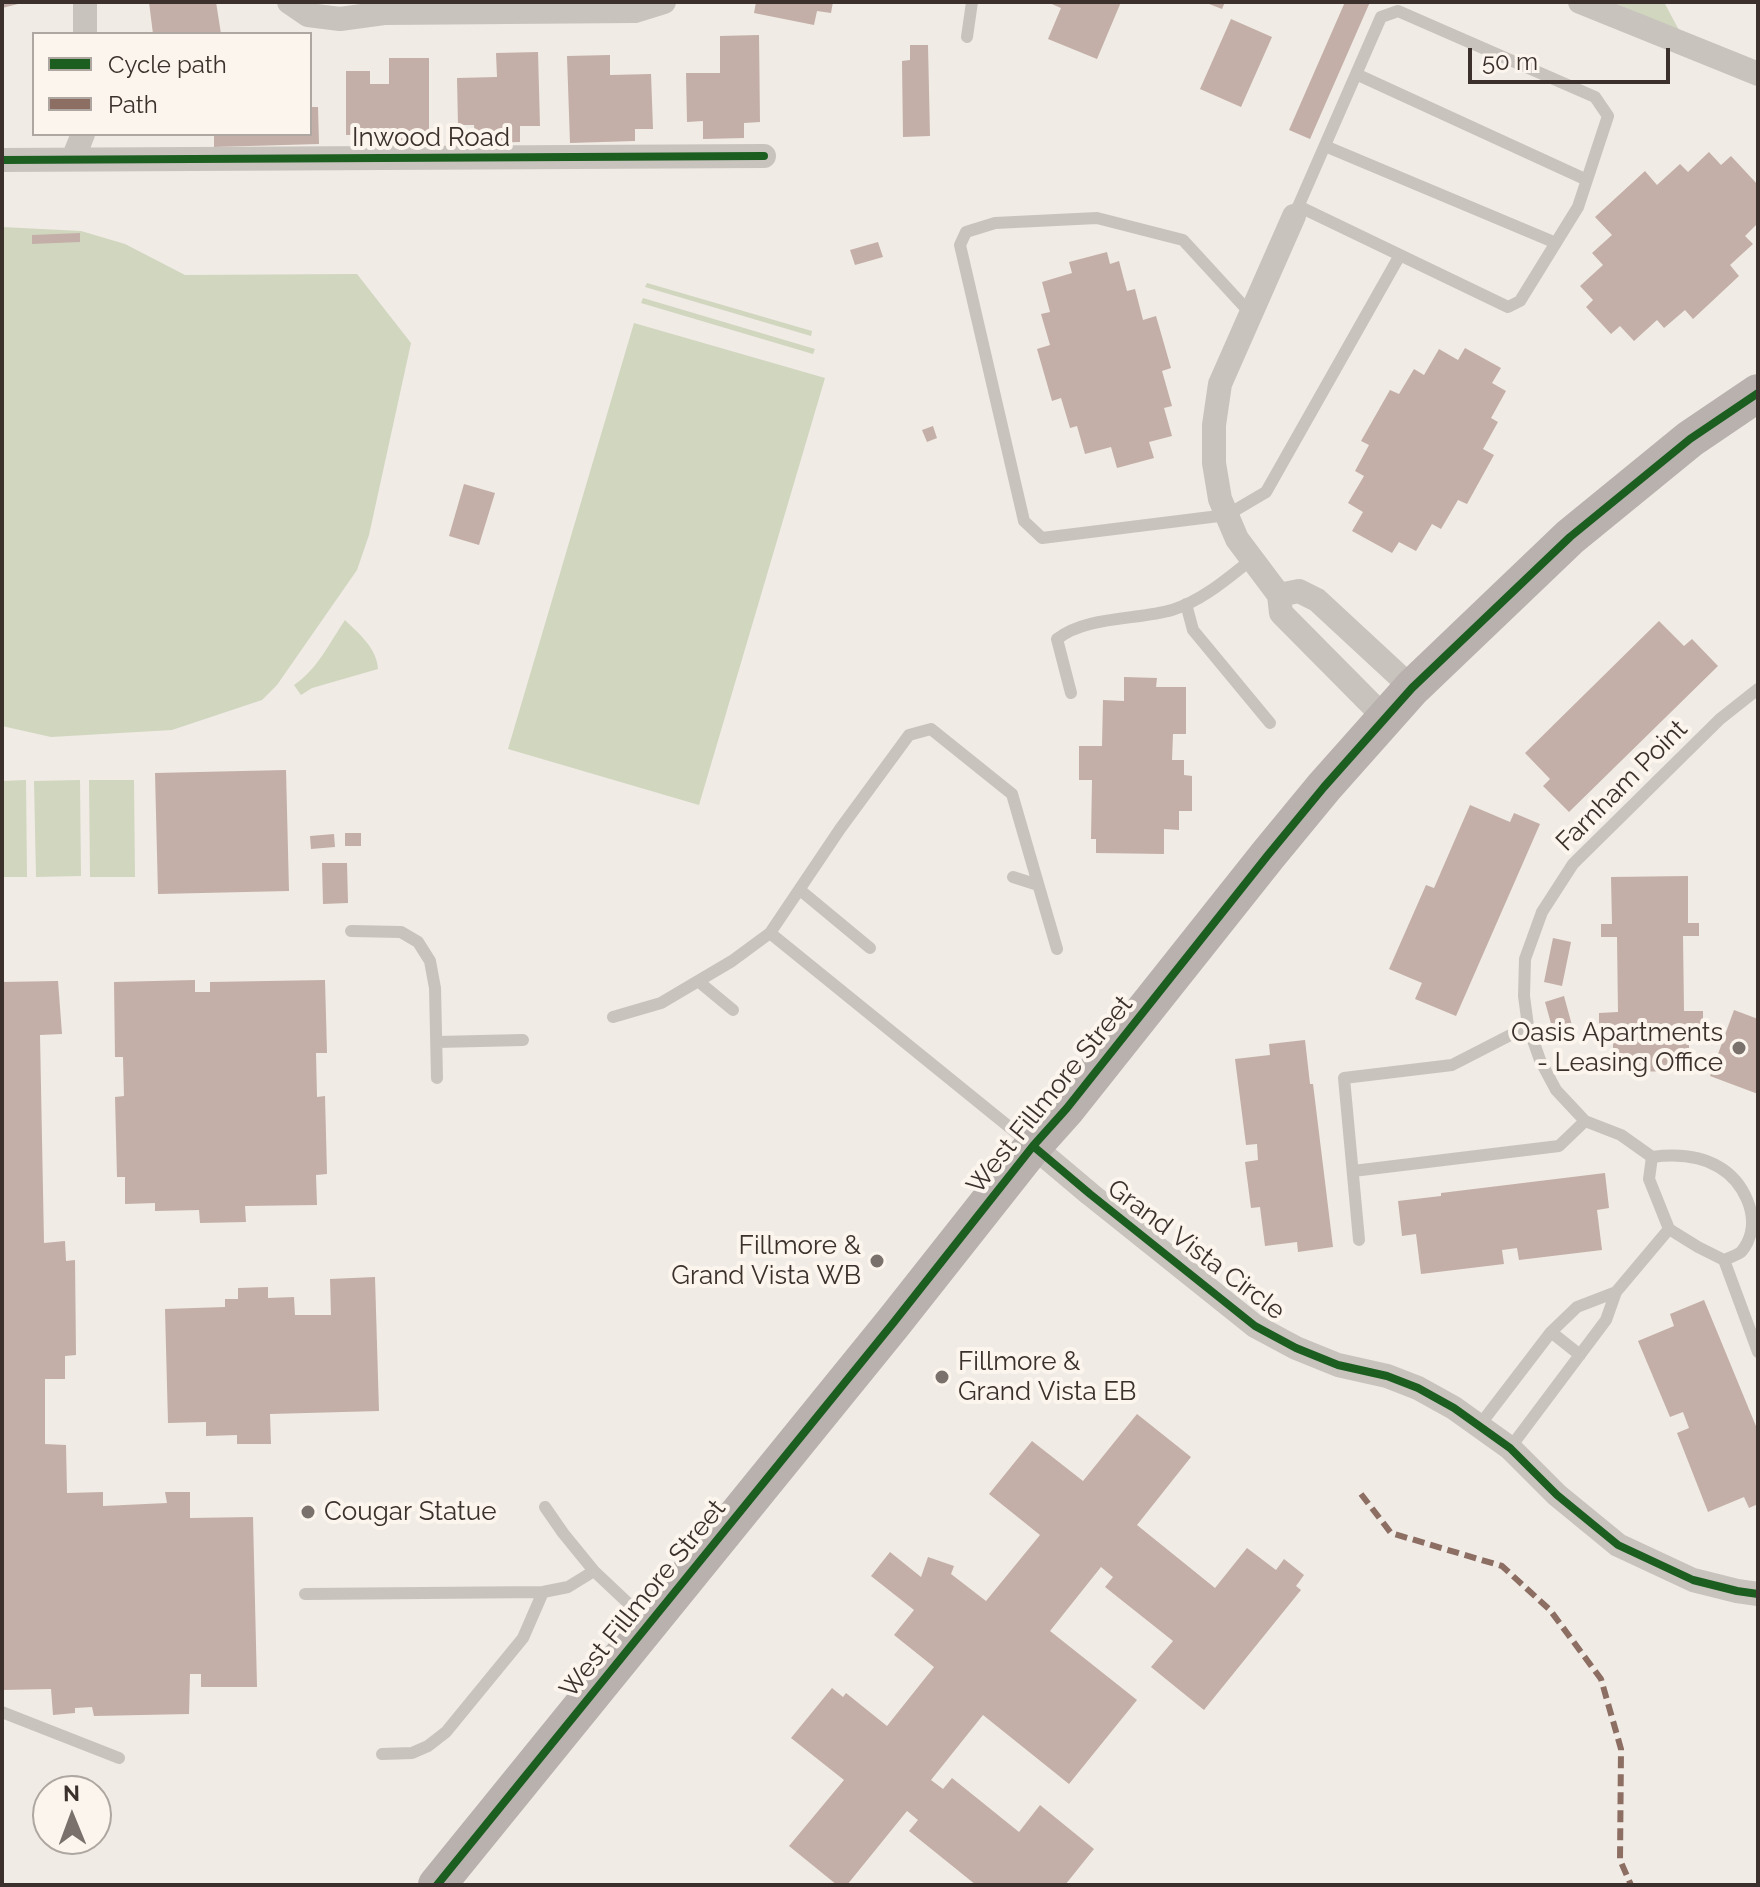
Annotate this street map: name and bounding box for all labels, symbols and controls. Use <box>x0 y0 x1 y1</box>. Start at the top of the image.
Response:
legend <box>32 32 312 136</box>
scale bar <box>1472 32 1674 82</box>
text: 50 m <box>1482 47 1538 76</box>
text: Cycle path <box>108 50 227 79</box>
text: Path <box>108 90 158 119</box>
street label: Inwood Road <box>352 122 510 154</box>
street label: Farnham Point <box>1550 714 1694 858</box>
street label: West Fillmore Street <box>961 990 1139 1200</box>
place label: Oasis Apartments - Leasing Office <box>1511 1017 1723 1078</box>
marker: Oasis Apartments - Leasing Office <box>1730 1039 1748 1057</box>
street label: Grand Vista Circle <box>1101 1173 1291 1327</box>
place label: Fillmore & Grand Vista WB <box>671 1230 861 1292</box>
marker: Fillmore & Grand Vista WB <box>868 1252 886 1270</box>
place label: Fillmore & Grand Vista EB <box>958 1346 1136 1408</box>
marker: Fillmore & Grand Vista EB <box>933 1368 951 1386</box>
street label: West Fillmore Street <box>554 1494 732 1704</box>
place label: Cougar Statue <box>324 1496 496 1528</box>
marker: Cougar Statue <box>299 1503 317 1521</box>
north arrow <box>32 1775 112 1855</box>
text: N <box>63 1780 80 1806</box>

